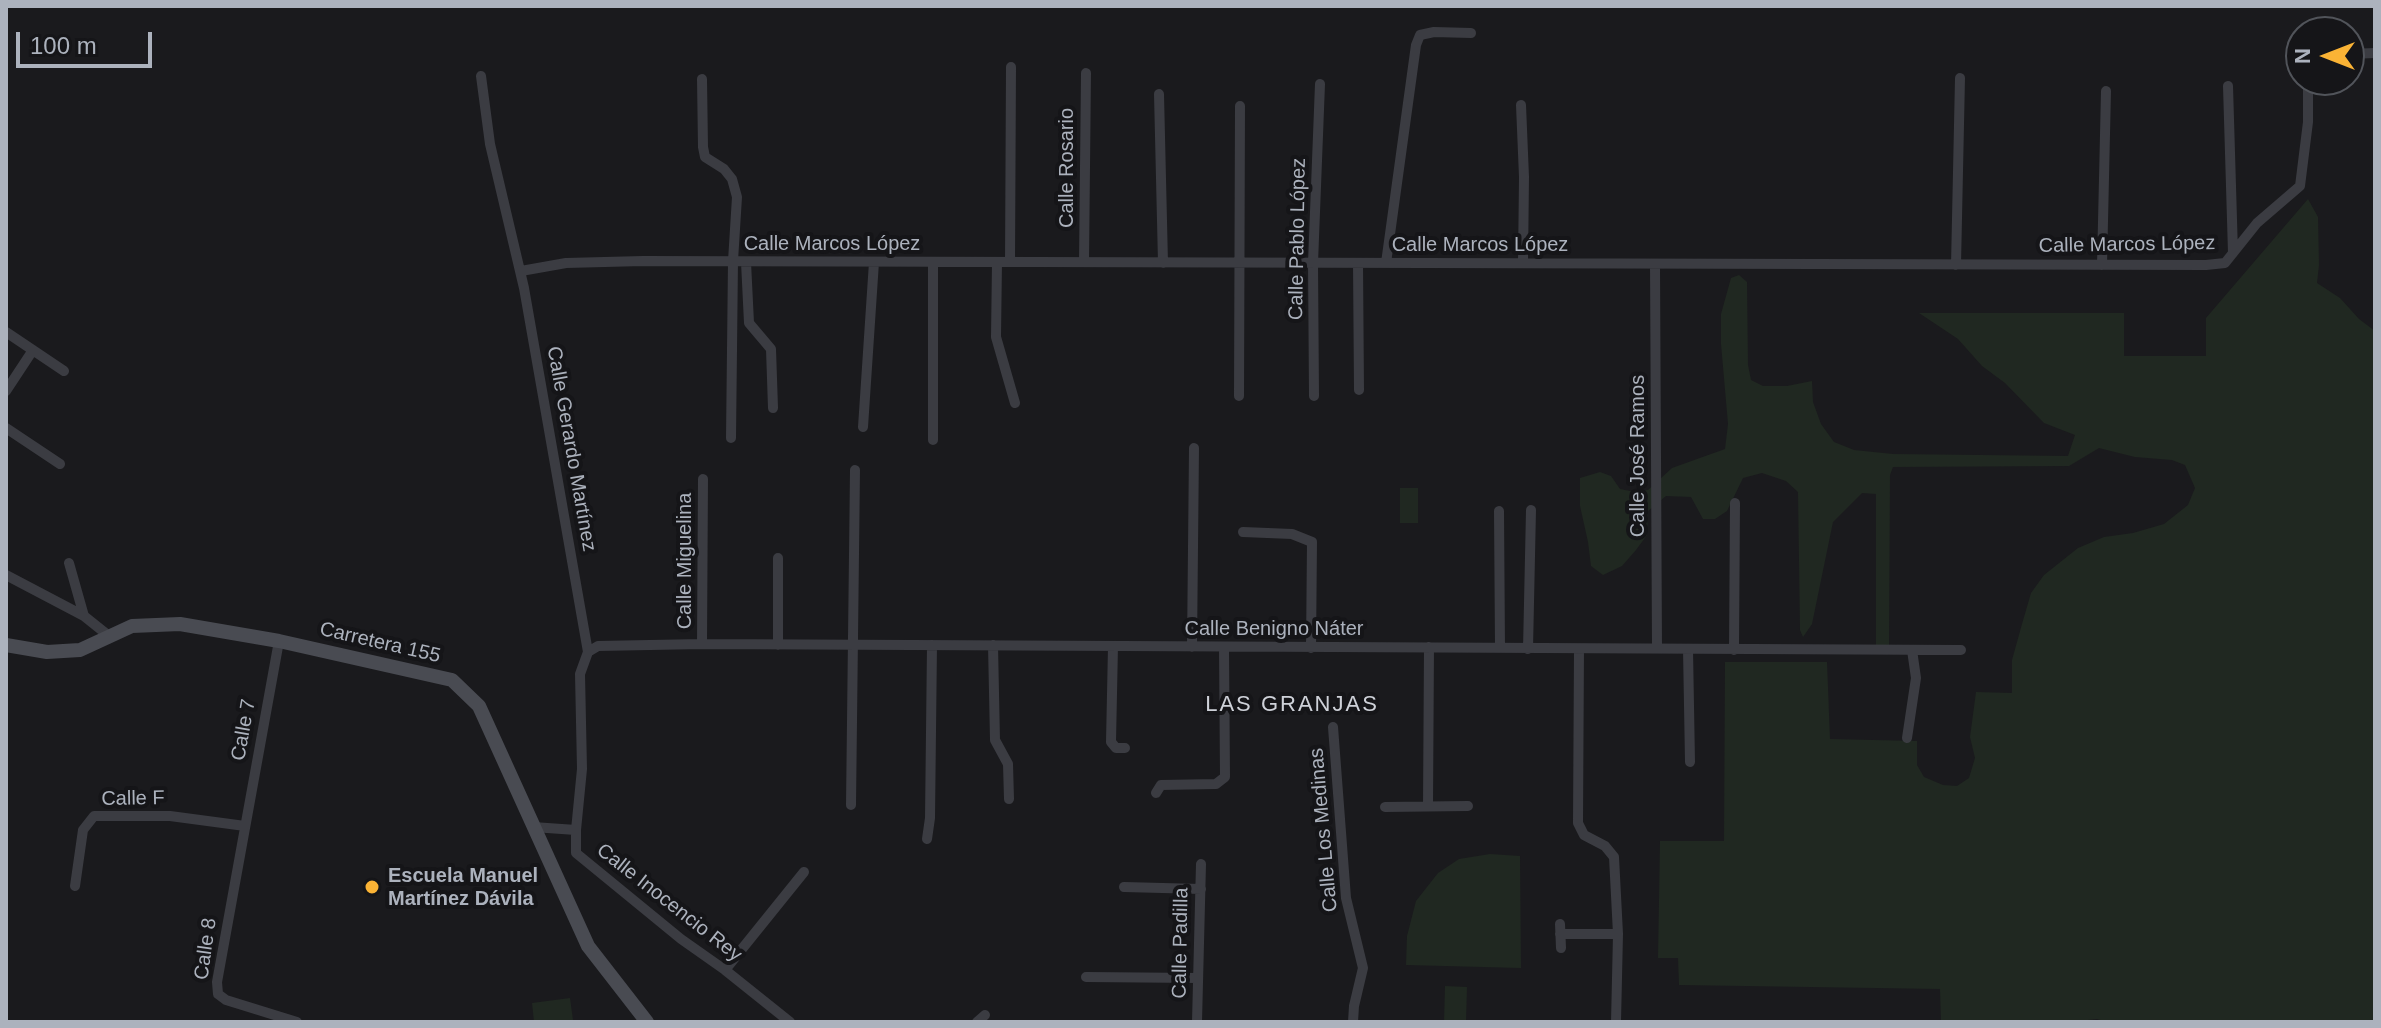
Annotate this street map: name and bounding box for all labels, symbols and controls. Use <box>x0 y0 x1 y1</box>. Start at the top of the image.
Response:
scale bar <box>20 16 156 66</box>
north arrow <box>2285 16 2365 96</box>
text: 100 m <box>30 32 97 59</box>
text: N <box>2290 48 2315 64</box>
street label: Calle Rosario <box>1055 108 1079 228</box>
street label: Calle Pablo López <box>1285 158 1311 320</box>
street label: Calle Marcos López <box>2038 231 2216 259</box>
street label: Calle Marcos López <box>744 232 920 256</box>
street label: Calle Marcos López <box>1392 233 1568 257</box>
street label: Calle Gerardo Martínez <box>541 345 601 553</box>
street label: Calle José Ramos <box>1626 375 1650 537</box>
street label: Calle Miguelina <box>673 493 697 629</box>
street label: Carretera 155 <box>317 617 443 669</box>
street label: Calle Benigno Náter <box>1185 617 1363 641</box>
district label: LAS GRANJAS <box>1205 692 1379 718</box>
street label: Calle 7 <box>227 697 261 763</box>
street label: Calle Los Medinas <box>1305 747 1343 913</box>
street label: Calle F <box>101 786 165 812</box>
street label: Calle Inocencio Rey <box>592 839 746 967</box>
place label: Escuela Manuel Martínez Dávila <box>388 864 538 911</box>
marker: Escuela Manuel Martínez Dávila <box>363 878 381 896</box>
street label: Calle Padilla <box>1168 887 1194 999</box>
street label: Calle 8 <box>190 917 222 981</box>

